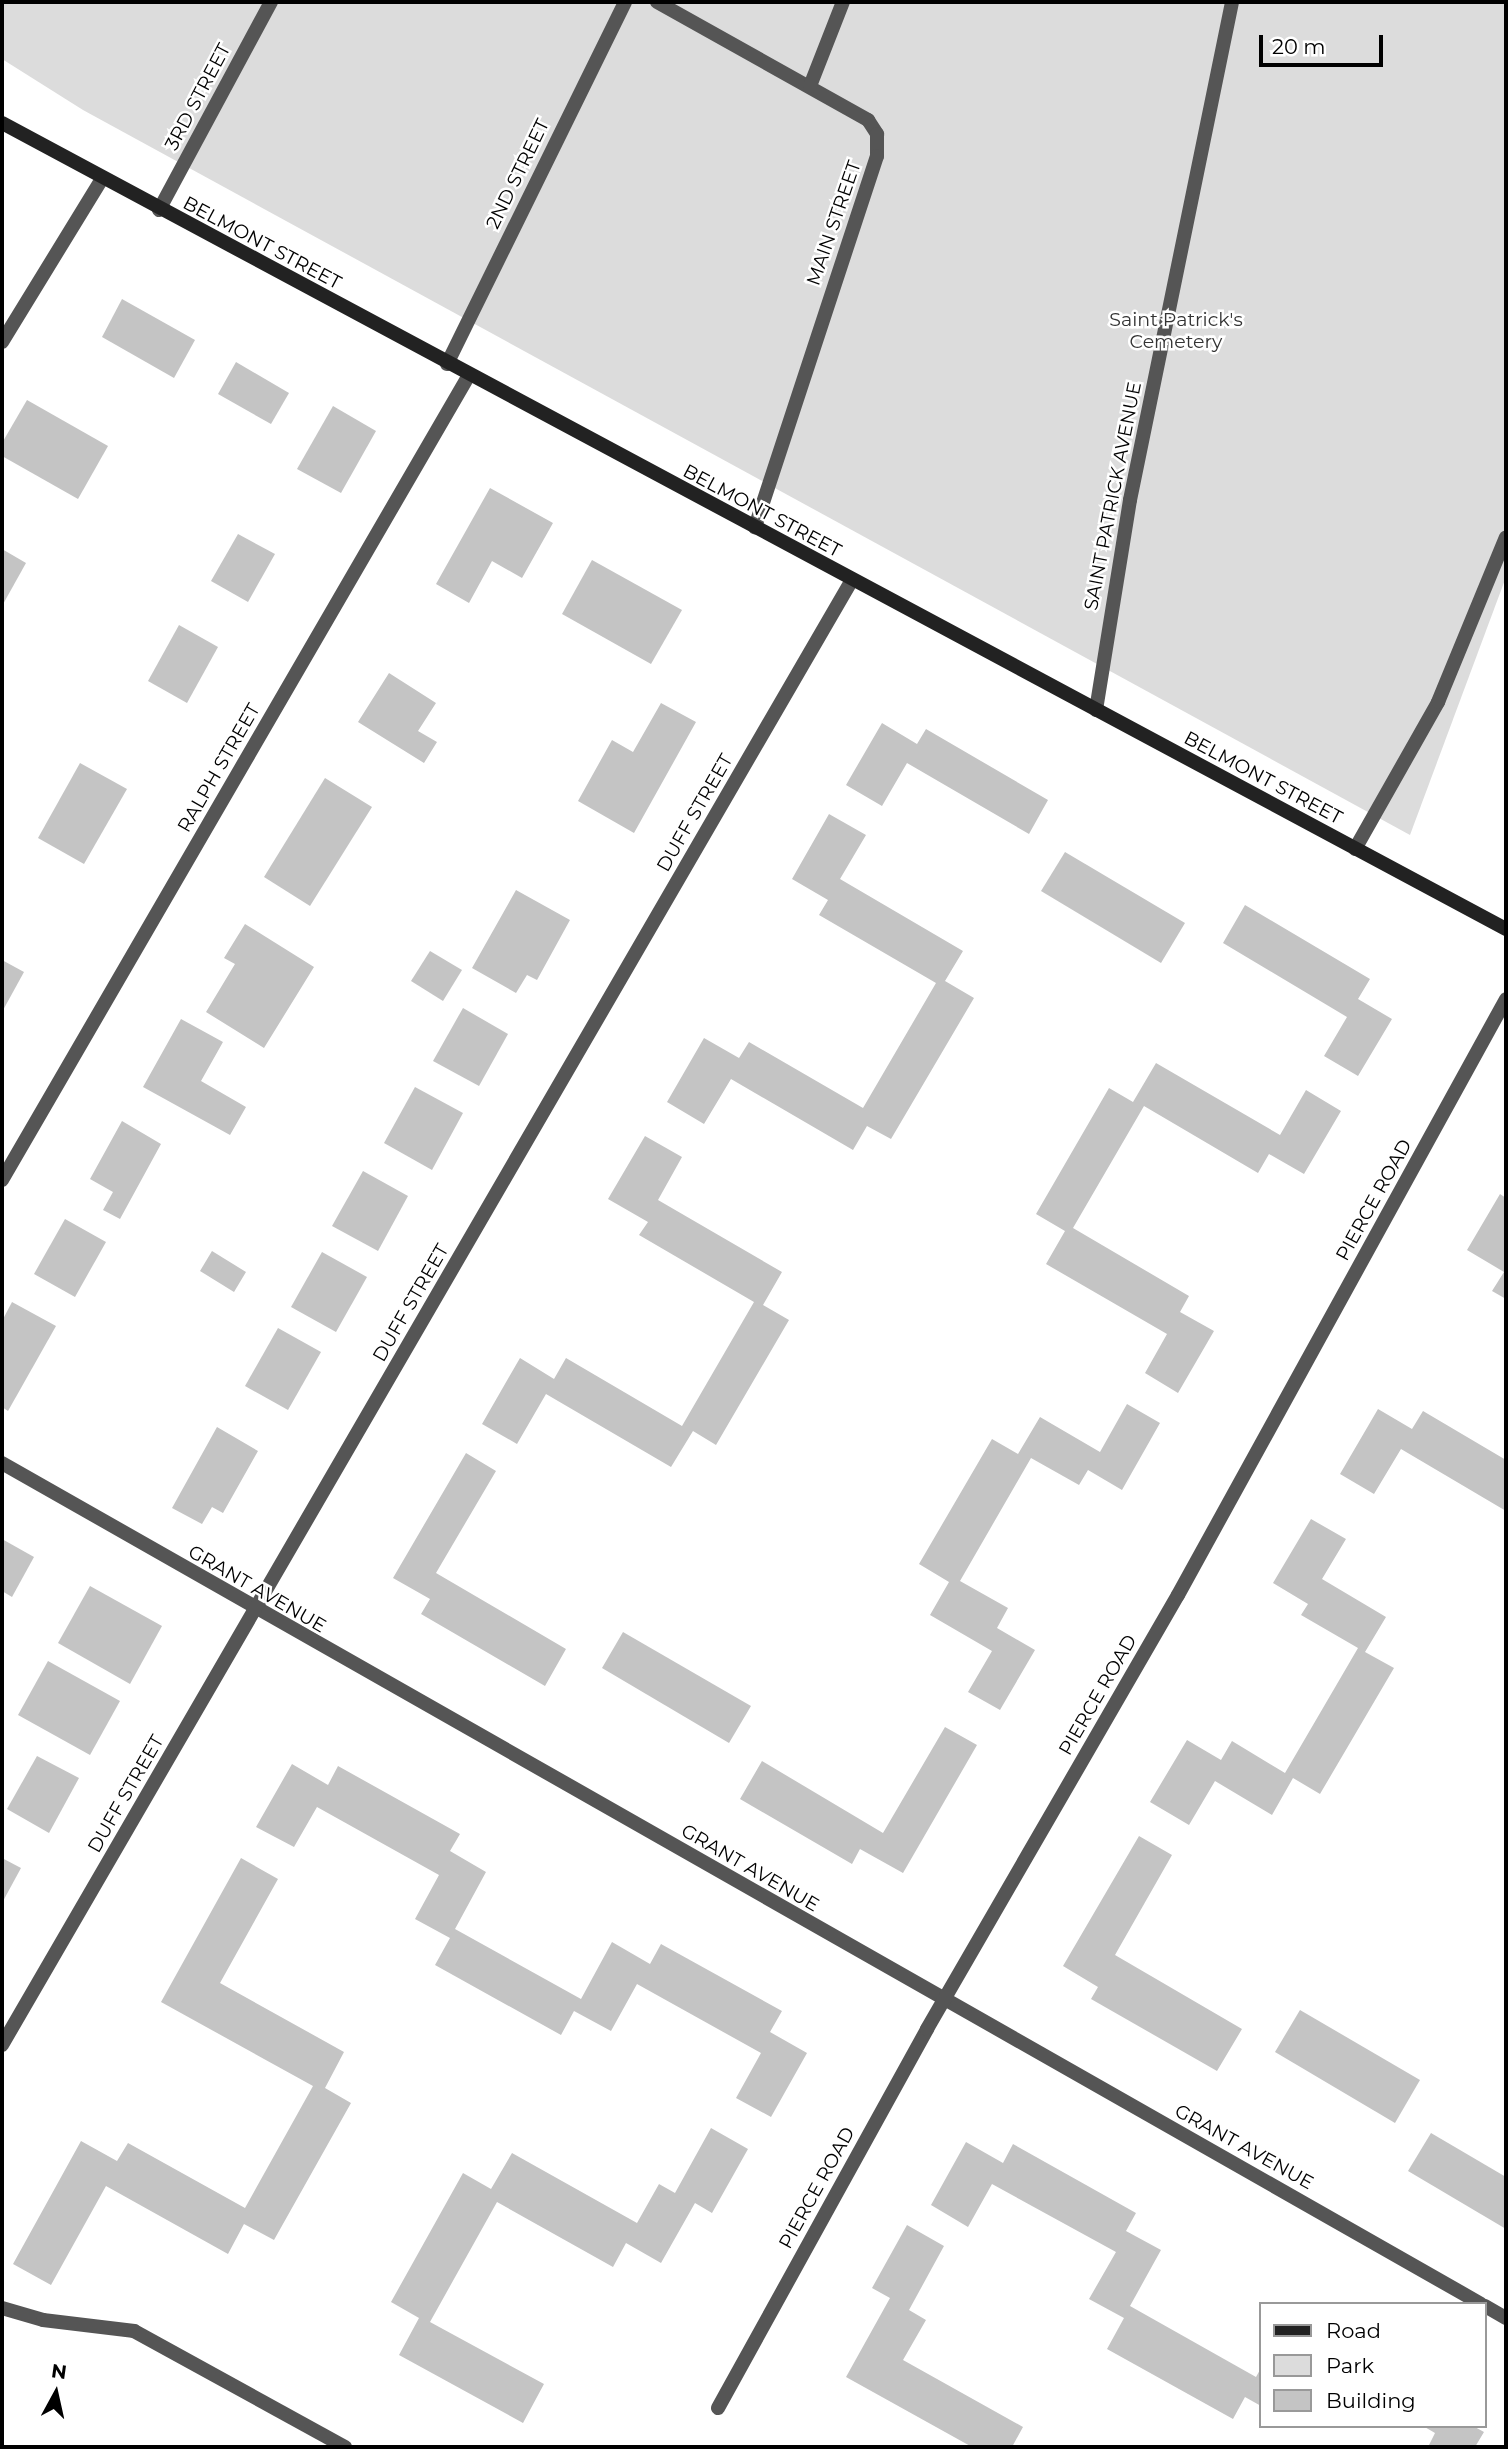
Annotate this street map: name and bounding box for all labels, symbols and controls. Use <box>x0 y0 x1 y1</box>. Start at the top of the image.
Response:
scale bar <box>1263 21 1387 65</box>
text: 20 m <box>1272 34 1326 59</box>
street label: 3RD STREET <box>160 40 236 154</box>
street label: 2ND STREET <box>482 115 554 233</box>
street label: MAIN STREET <box>802 158 866 288</box>
street label: BELMONT STREET <box>179 192 345 294</box>
park label: Saint Patrick's Cemetery <box>1109 309 1243 353</box>
street label: SAINT PATRICK AVENUE <box>1080 380 1146 612</box>
street label: BELMONT STREET <box>679 460 845 562</box>
street label: RALPH STREET <box>173 700 265 836</box>
street label: BELMONT STREET <box>1180 727 1346 829</box>
street label: DUFF STREET <box>652 750 738 876</box>
street label: PIERCE ROAD <box>1331 1135 1417 1265</box>
street label: DUFF STREET <box>368 1240 454 1366</box>
street label: GRANT AVENUE <box>184 1540 330 1638</box>
street label: PIERCE ROAD <box>1054 1631 1142 1759</box>
street label: DUFF STREET <box>83 1731 169 1857</box>
street label: GRANT AVENUE <box>677 1819 823 1917</box>
street label: GRANT AVENUE <box>1171 2099 1317 2195</box>
street label: PIERCE ROAD <box>774 2123 860 2253</box>
legend <box>1260 2302 1487 2428</box>
text: Road <box>1326 2318 1381 2343</box>
text: Park <box>1326 2353 1374 2378</box>
north arrow <box>21 2358 91 2428</box>
text: N <box>50 2359 68 2384</box>
text: Building <box>1326 2388 1416 2413</box>

